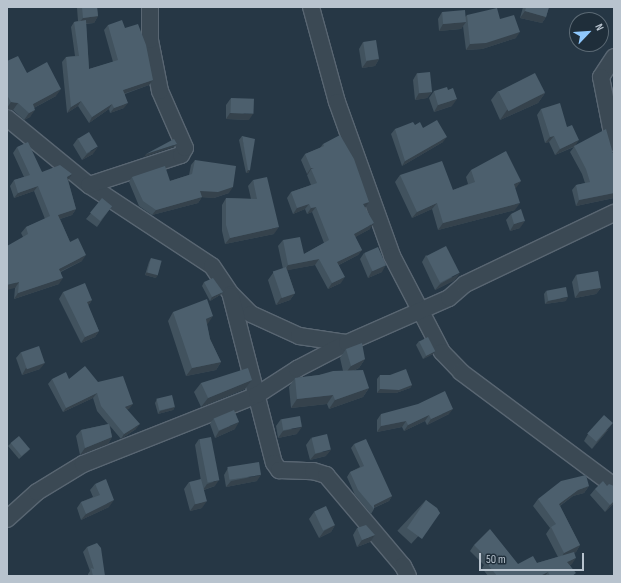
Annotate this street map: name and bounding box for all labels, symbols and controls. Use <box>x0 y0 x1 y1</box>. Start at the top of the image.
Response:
north arrow <box>569 12 609 52</box>
text: N <box>592 22 607 33</box>
scale bar <box>481 545 586 571</box>
text: 50 m <box>486 552 506 567</box>

